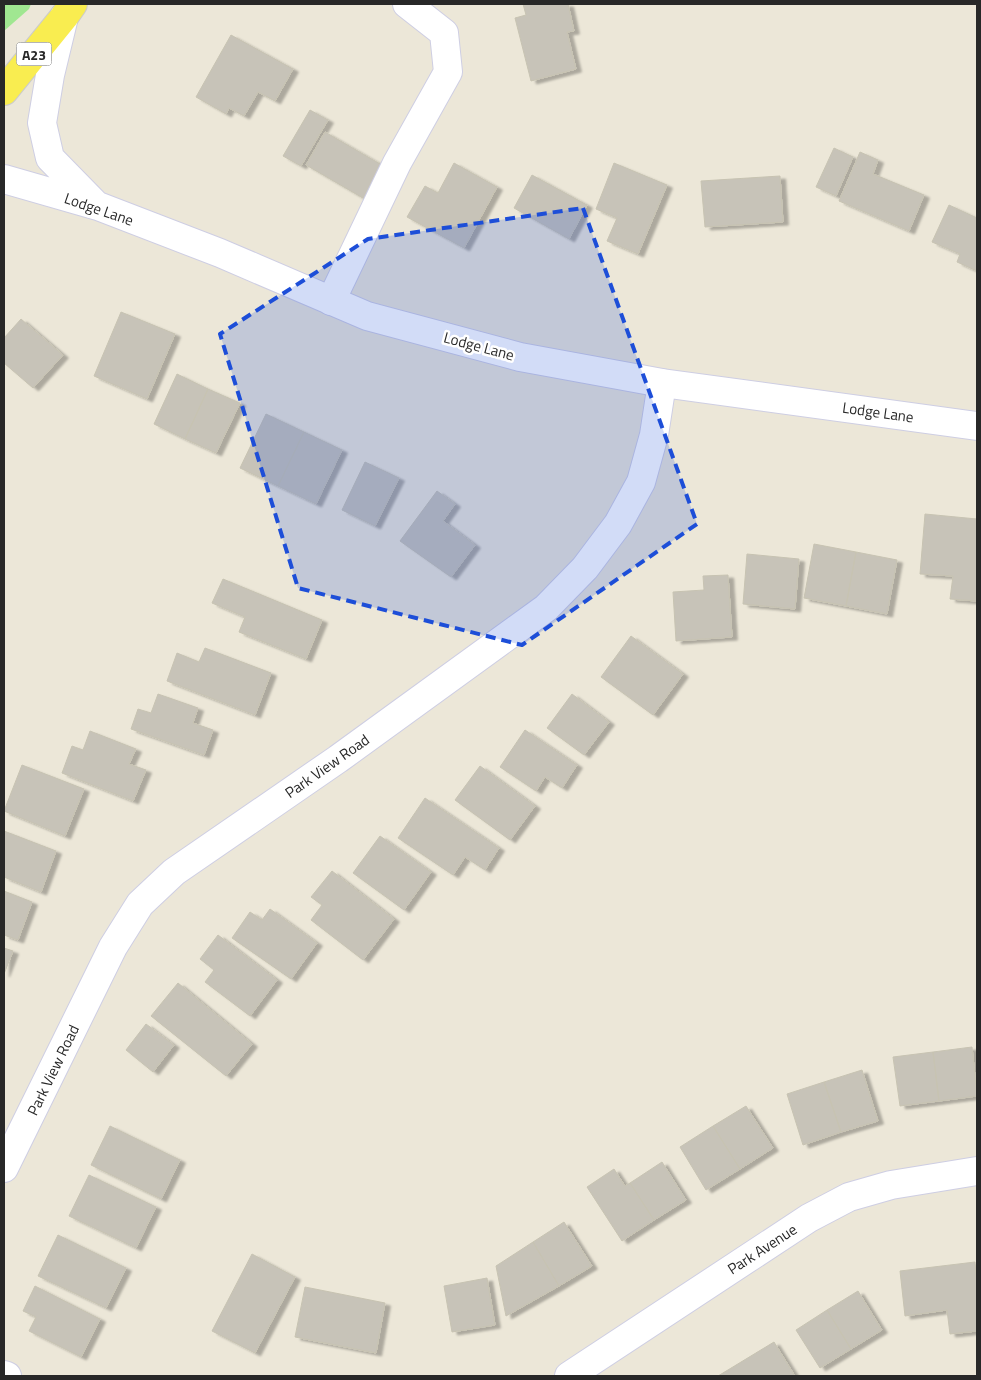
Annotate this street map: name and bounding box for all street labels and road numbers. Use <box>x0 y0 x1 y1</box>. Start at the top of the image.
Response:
road number: A23 <box>16 42 52 66</box>
street label: Lodge Lane <box>61 186 137 232</box>
street label: Lodge Lane <box>441 326 517 366</box>
street label: Lodge Lane <box>841 396 915 428</box>
street label: Park View Road <box>280 728 374 804</box>
street label: Park View Road <box>21 1021 85 1119</box>
street label: Park Avenue <box>723 1218 801 1280</box>

